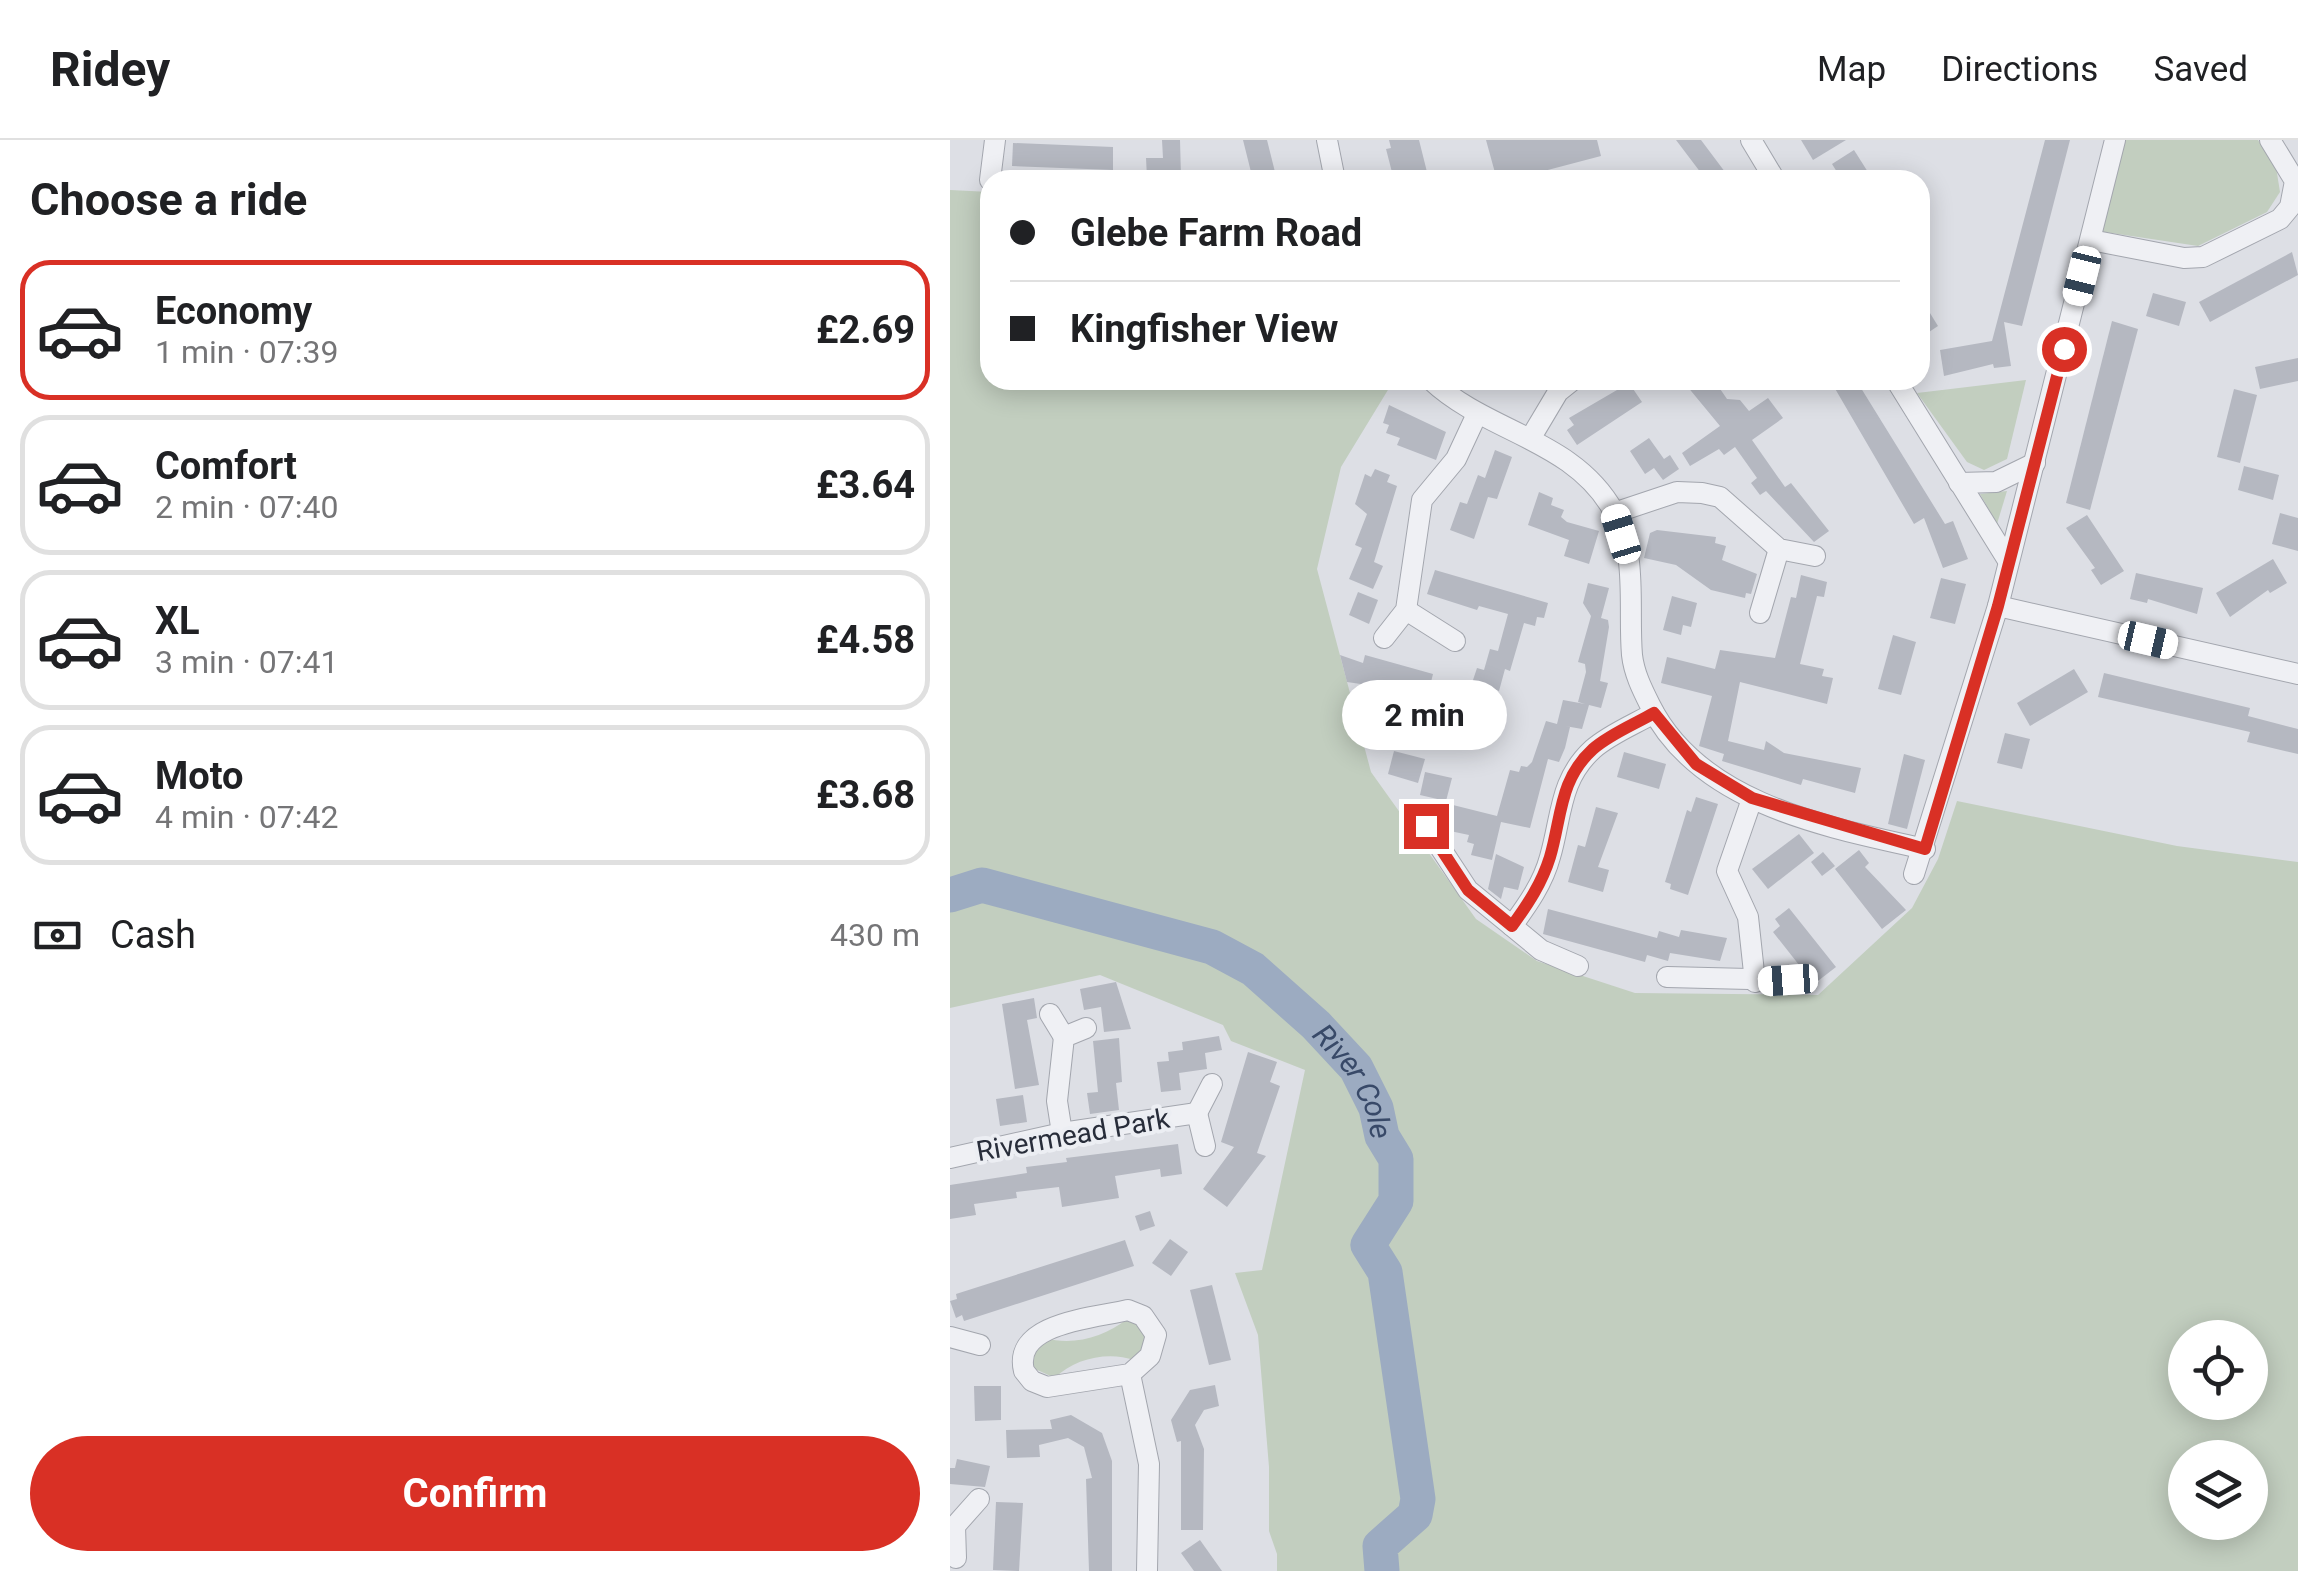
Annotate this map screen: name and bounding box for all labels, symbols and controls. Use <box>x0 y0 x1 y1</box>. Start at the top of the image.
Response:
text: Ridey <box>50 41 170 98</box>
text: Map <box>1817 49 1886 90</box>
text: Directions <box>1941 49 2098 90</box>
text: Saved <box>2153 49 2248 90</box>
text: Choose a ride <box>30 173 307 226</box>
text: Glebe Farm Road <box>1070 211 1362 255</box>
car <box>2060 243 2104 309</box>
icon: car <box>35 285 125 375</box>
text: Economy <box>155 289 312 333</box>
text: Kingfisher View <box>1070 307 1338 351</box>
text: £2.69 <box>816 308 915 352</box>
route start <box>2042 327 2087 372</box>
text: 1 min · 07:39 <box>155 333 338 371</box>
icon: car <box>35 440 125 530</box>
text: Comfort <box>155 444 297 488</box>
text: £3.64 <box>816 463 915 507</box>
text: 2 min · 07:40 <box>155 488 338 526</box>
car <box>1598 501 1644 567</box>
icon: car <box>35 595 125 685</box>
text: XL <box>155 599 200 643</box>
text: £4.58 <box>816 618 915 662</box>
car <box>2115 619 2181 661</box>
text: 3 min · 07:41 <box>155 643 338 681</box>
callout: 2 min <box>1344 681 1508 751</box>
text: 2 min <box>1384 696 1465 734</box>
icon: car <box>35 750 125 840</box>
text: Moto <box>155 754 244 798</box>
text: £3.68 <box>816 773 915 817</box>
text: 4 min · 07:42 <box>155 798 338 836</box>
route end <box>1404 804 1449 849</box>
icon: cash <box>30 908 85 963</box>
text: Cash <box>110 913 196 957</box>
text: 430 m <box>830 916 920 954</box>
car <box>1757 963 1819 997</box>
water label: River Cole <box>1306 1016 1400 1142</box>
street label: Rivermead Park <box>974 1102 1173 1168</box>
map controls <box>2168 1320 2268 1540</box>
button: locate <box>2168 1320 2268 1420</box>
button: Confirm <box>30 1436 920 1551</box>
button: layers <box>2168 1440 2268 1540</box>

